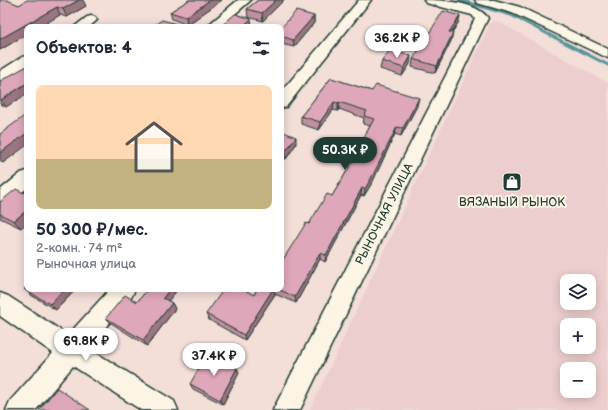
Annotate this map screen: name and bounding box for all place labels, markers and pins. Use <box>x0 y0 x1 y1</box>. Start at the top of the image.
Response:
pin: 36.2K ₽ <box>360 25 434 59</box>
pin: 50.3K ₽ <box>308 137 382 171</box>
shop icon: ВЯЗАНЫЙ РЫНОК <box>501 171 523 193</box>
place label: ВЯЗАНЫЙ РЫНОК <box>459 195 565 210</box>
pin: 69.8K ₽ <box>49 328 123 362</box>
pin: 37.4K ₽ <box>177 343 251 377</box>

